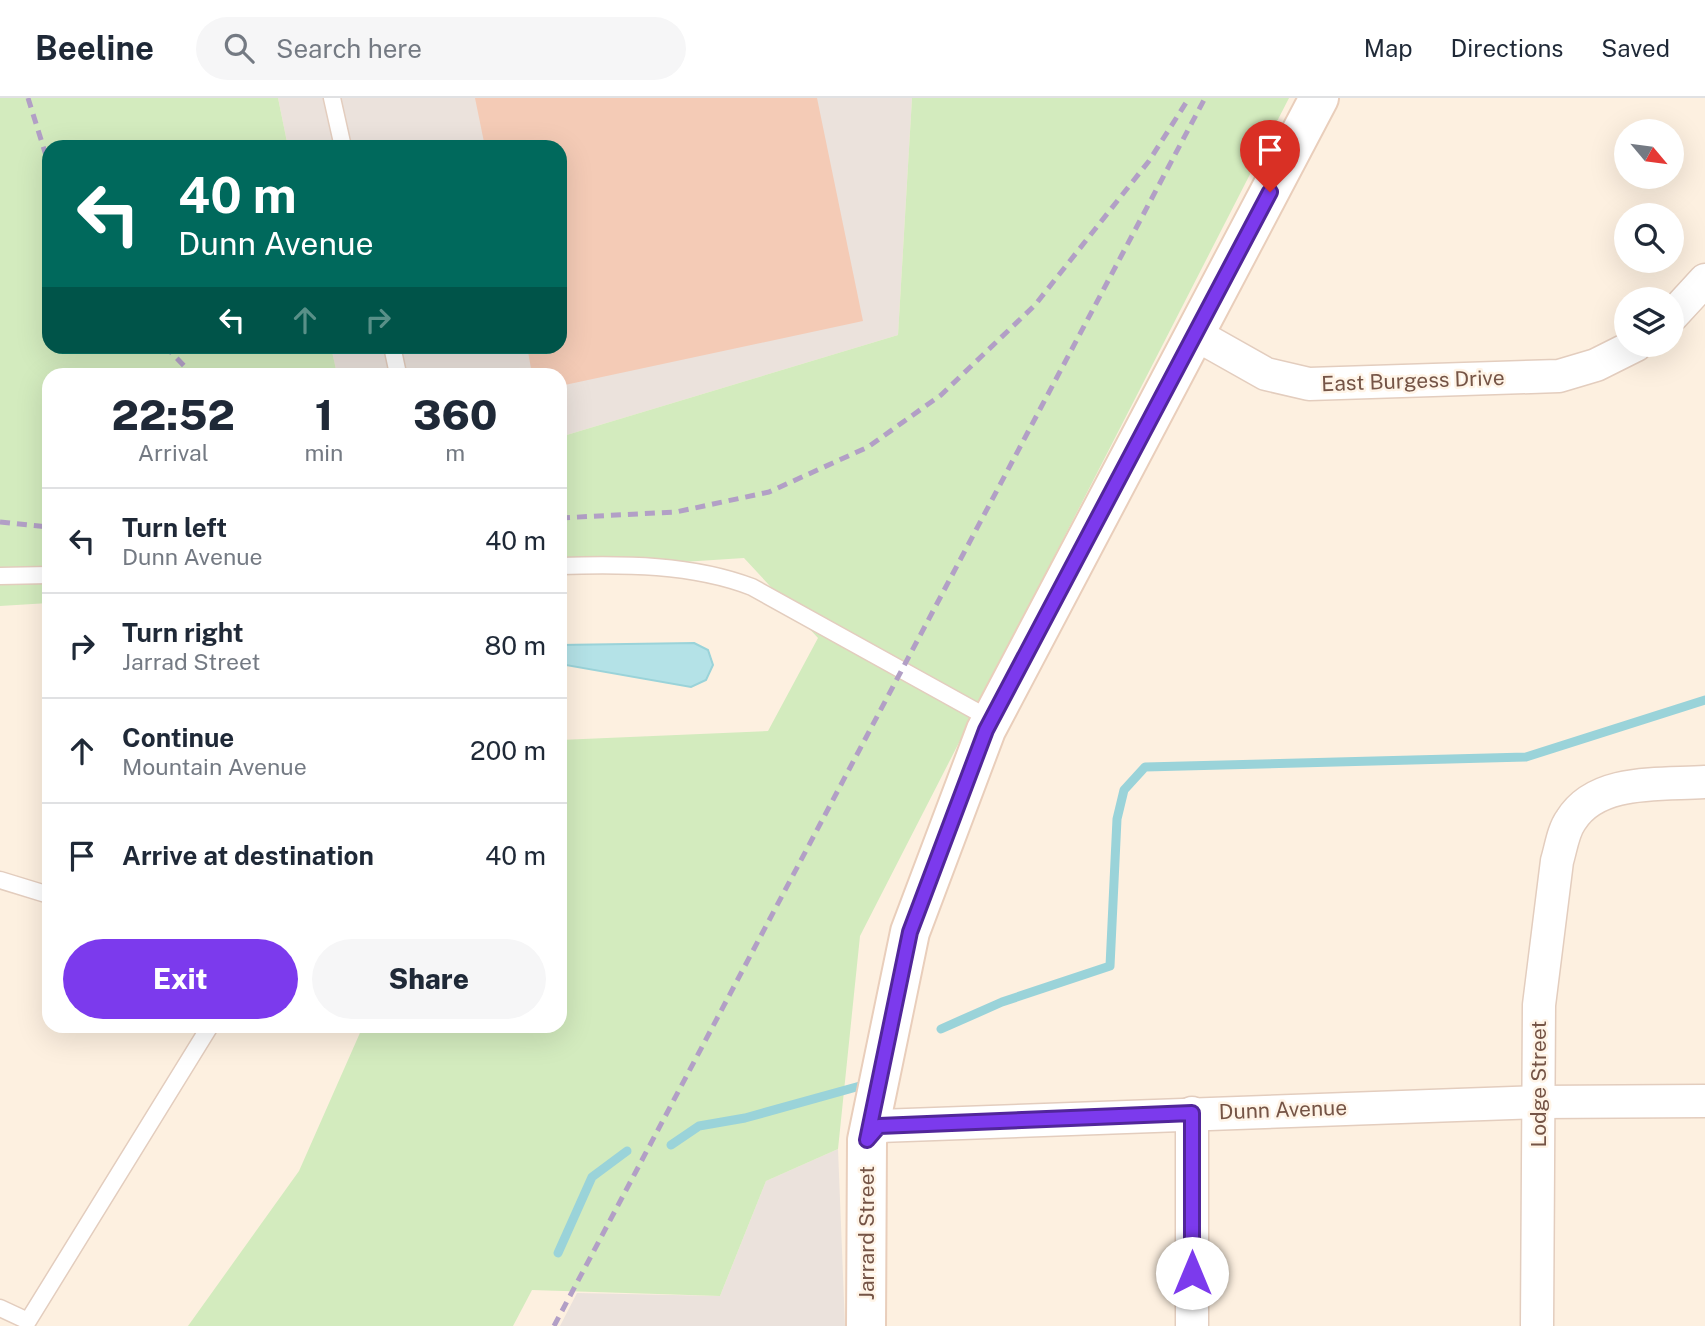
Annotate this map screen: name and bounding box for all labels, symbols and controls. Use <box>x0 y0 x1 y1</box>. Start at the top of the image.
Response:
search box <box>196 17 686 80</box>
text: Beeline <box>35 29 154 67</box>
icon: search <box>220 29 258 67</box>
text: Search here <box>276 33 422 64</box>
text: Map <box>1364 34 1413 62</box>
text: Directions <box>1451 34 1563 62</box>
text: Saved <box>1601 34 1670 62</box>
north arrow <box>1614 119 1684 189</box>
map controls <box>1614 119 1684 357</box>
pin <box>1240 120 1300 192</box>
icon: arrive <box>1251 131 1289 169</box>
text: 40 m <box>178 166 297 224</box>
icon: left <box>63 168 154 259</box>
button: search <box>1614 203 1684 273</box>
text: Dunn Avenue <box>178 225 374 262</box>
button: layers <box>1614 287 1684 357</box>
icon: left <box>213 301 251 339</box>
icon: ahead <box>286 301 324 339</box>
icon: right <box>359 301 397 339</box>
street label: East Burgess Drive <box>1321 365 1505 396</box>
text: 22:52 <box>111 390 235 439</box>
text: 1 <box>315 390 333 439</box>
text: 360 <box>413 390 497 439</box>
text: Arrival <box>138 439 209 466</box>
text: min <box>304 439 343 466</box>
text: m <box>445 439 465 466</box>
text: Turn left <box>122 512 227 543</box>
icon: left <box>63 522 101 560</box>
text: 40 m <box>485 525 546 556</box>
text: Dunn Avenue <box>122 543 263 570</box>
text: Turn right <box>122 617 244 648</box>
icon: right <box>63 627 101 665</box>
text: 80 m <box>485 630 546 661</box>
text: Jarrad Street <box>122 648 260 675</box>
text: Continue <box>122 722 234 753</box>
icon: ahead <box>63 732 101 770</box>
text: 200 m <box>470 735 546 766</box>
text: Mountain Avenue <box>122 753 307 780</box>
icon: arrive <box>63 837 101 875</box>
text: Arrive at destination <box>122 840 374 871</box>
text: 40 m <box>485 840 546 871</box>
button: Exit <box>63 939 298 1019</box>
button: Share <box>312 939 546 1019</box>
street label: Lodge Street <box>1526 1020 1551 1148</box>
street label: Dunn Avenue <box>1218 1095 1348 1124</box>
street label: Jarrard Street <box>854 1166 879 1300</box>
position arrow <box>1155 1236 1229 1310</box>

